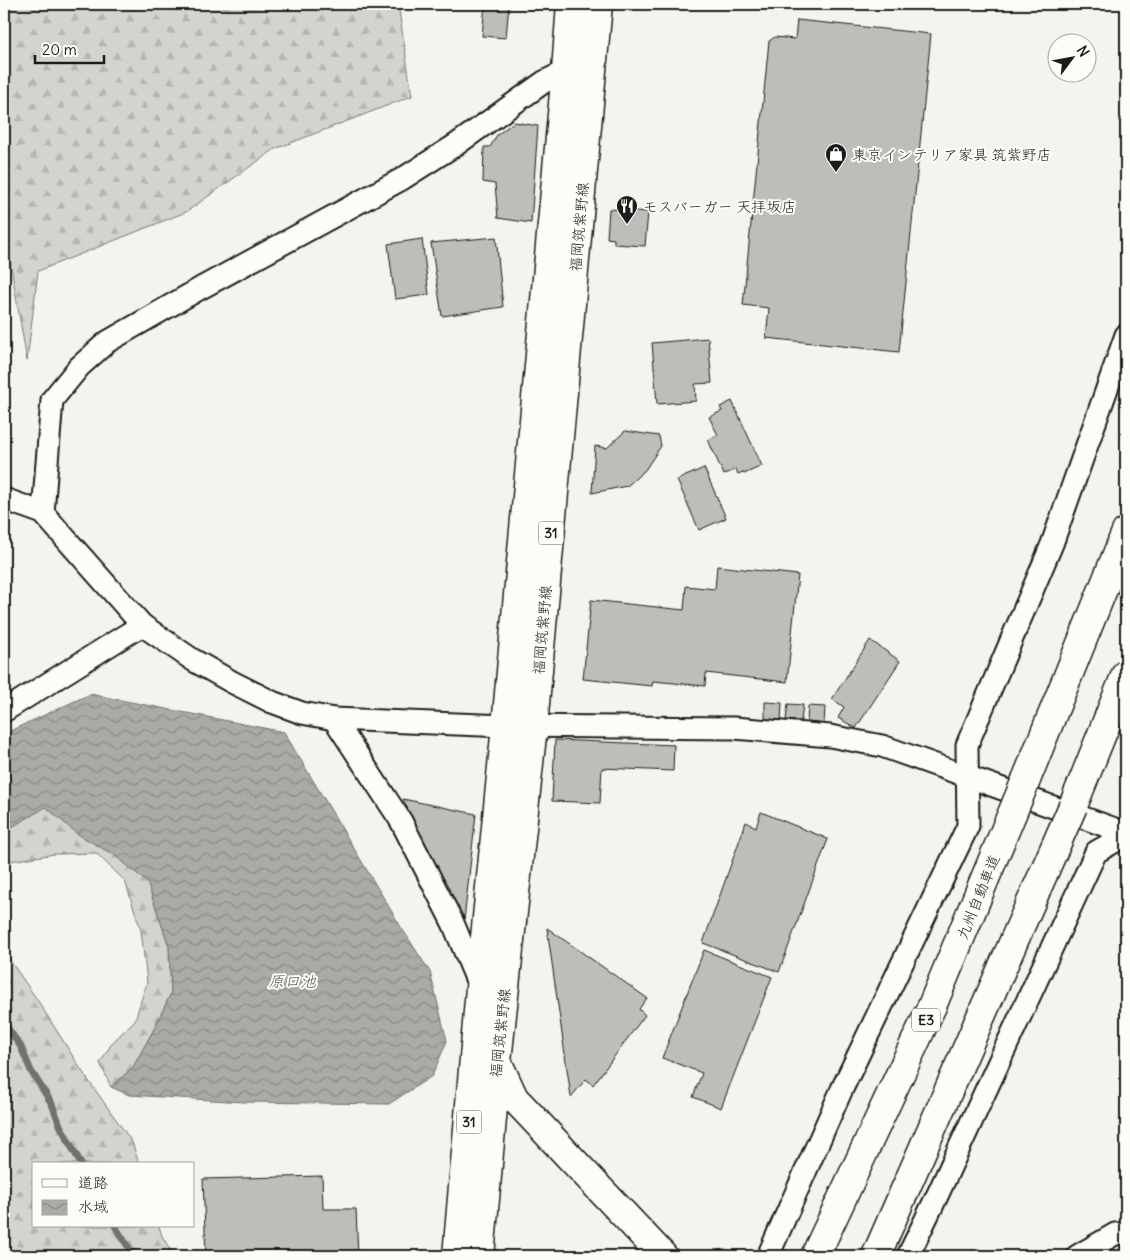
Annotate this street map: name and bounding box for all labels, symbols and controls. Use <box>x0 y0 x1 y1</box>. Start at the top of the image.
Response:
scale bar <box>35 32 104 64</box>
north arrow <box>1048 32 1098 82</box>
text: 20 m <box>42 40 77 59</box>
text: N <box>1073 42 1093 60</box>
shop icon: 東京インテリア家具 筑紫野店 <box>824 142 848 173</box>
place label: 東京インテリア家具 筑紫野店 <box>852 145 1051 164</box>
street label: 福岡筑紫野線 <box>566 181 592 273</box>
restaurant icon: モスバーガー 天拝坂店 <box>615 194 639 225</box>
place label: モスバーガー 天拝坂店 <box>643 197 796 216</box>
road number: 31 <box>538 522 564 544</box>
street label: 福岡筑紫野線 <box>529 584 555 676</box>
street label: 九州自動車道 <box>952 852 1004 942</box>
water label: 原口池 <box>268 971 317 991</box>
street label: 福岡筑紫野線 <box>486 987 514 1079</box>
road number: E3 <box>912 1008 940 1032</box>
road number: 31 <box>456 1110 482 1134</box>
legend <box>32 1162 195 1228</box>
text: 道路 <box>78 1173 108 1192</box>
text: 水域 <box>78 1197 108 1216</box>

